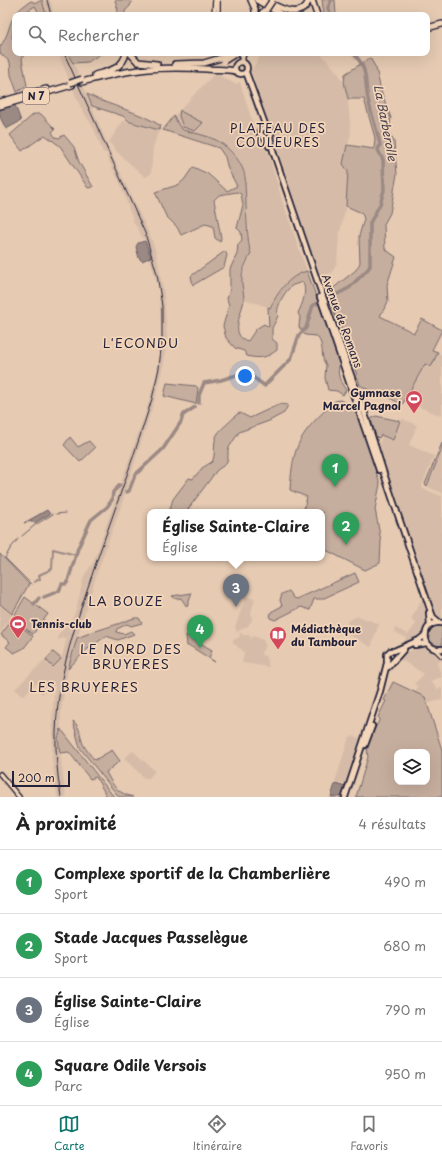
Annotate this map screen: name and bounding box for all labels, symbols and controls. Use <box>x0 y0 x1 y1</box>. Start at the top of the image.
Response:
search box <box>12 12 430 56</box>
icon: search <box>26 23 48 45</box>
text: Rechercher <box>58 23 139 46</box>
water label: La Barberolle <box>370 83 402 163</box>
road number: N 7 <box>23 88 49 104</box>
district label: PLATEAU DES COULEURES <box>230 119 326 151</box>
street label: Avenue de Romans <box>318 272 367 370</box>
district label: L'ECONDU <box>103 333 179 352</box>
your location <box>235 366 255 386</box>
place label: Gymnase Marcel Pagnol <box>323 384 401 414</box>
sports icon: Gymnase Marcel Pagnol <box>404 389 424 414</box>
pin: 1 <box>322 454 348 487</box>
popup <box>147 509 325 561</box>
pin: 2 <box>333 512 359 545</box>
text: Église Sainte-Claire <box>162 514 310 537</box>
text: Église <box>162 537 198 556</box>
pin: 3 <box>223 574 249 607</box>
district label: LA BOUZE <box>88 591 164 610</box>
sports icon: Tennis-club <box>8 614 28 639</box>
place label: Tennis-club <box>31 615 92 632</box>
pin: 4 <box>187 615 213 648</box>
place label: Médiathèque du Tambour <box>291 620 361 650</box>
library icon: Médiathèque du Tambour <box>268 625 288 650</box>
district label: LE NORD DES BRUYERES <box>80 639 182 673</box>
district label: LES BRUYERES <box>29 677 139 696</box>
map controls <box>394 749 430 785</box>
button: layers <box>394 749 430 785</box>
scale bar <box>12 769 70 788</box>
text: 200 m <box>18 769 55 786</box>
text: À proximité <box>16 810 116 836</box>
text: 4 résultats <box>359 814 426 833</box>
text: Complexe sportif de la Chamberlière <box>54 861 330 884</box>
text: 1 <box>26 872 32 891</box>
text: 490 m <box>384 872 426 891</box>
text: Sport <box>54 884 88 903</box>
text: Stade Jacques Passelègue <box>54 925 248 948</box>
text: 2 <box>24 936 34 955</box>
text: 680 m <box>383 936 426 955</box>
text: Sport <box>54 948 88 967</box>
text: Église Sainte-Claire <box>54 989 201 1012</box>
text: 3 <box>25 1000 33 1019</box>
text: 790 m <box>385 1000 426 1019</box>
text: Église <box>54 1012 89 1031</box>
text: Square Odile Versois <box>54 1053 207 1076</box>
text: 4 <box>25 1064 33 1083</box>
text: 950 m <box>385 1064 426 1083</box>
text: Parc <box>54 1076 82 1095</box>
tab: Carte <box>54 1113 85 1154</box>
tab: Itinéraire <box>193 1113 242 1154</box>
tab: Favoris <box>350 1113 388 1154</box>

